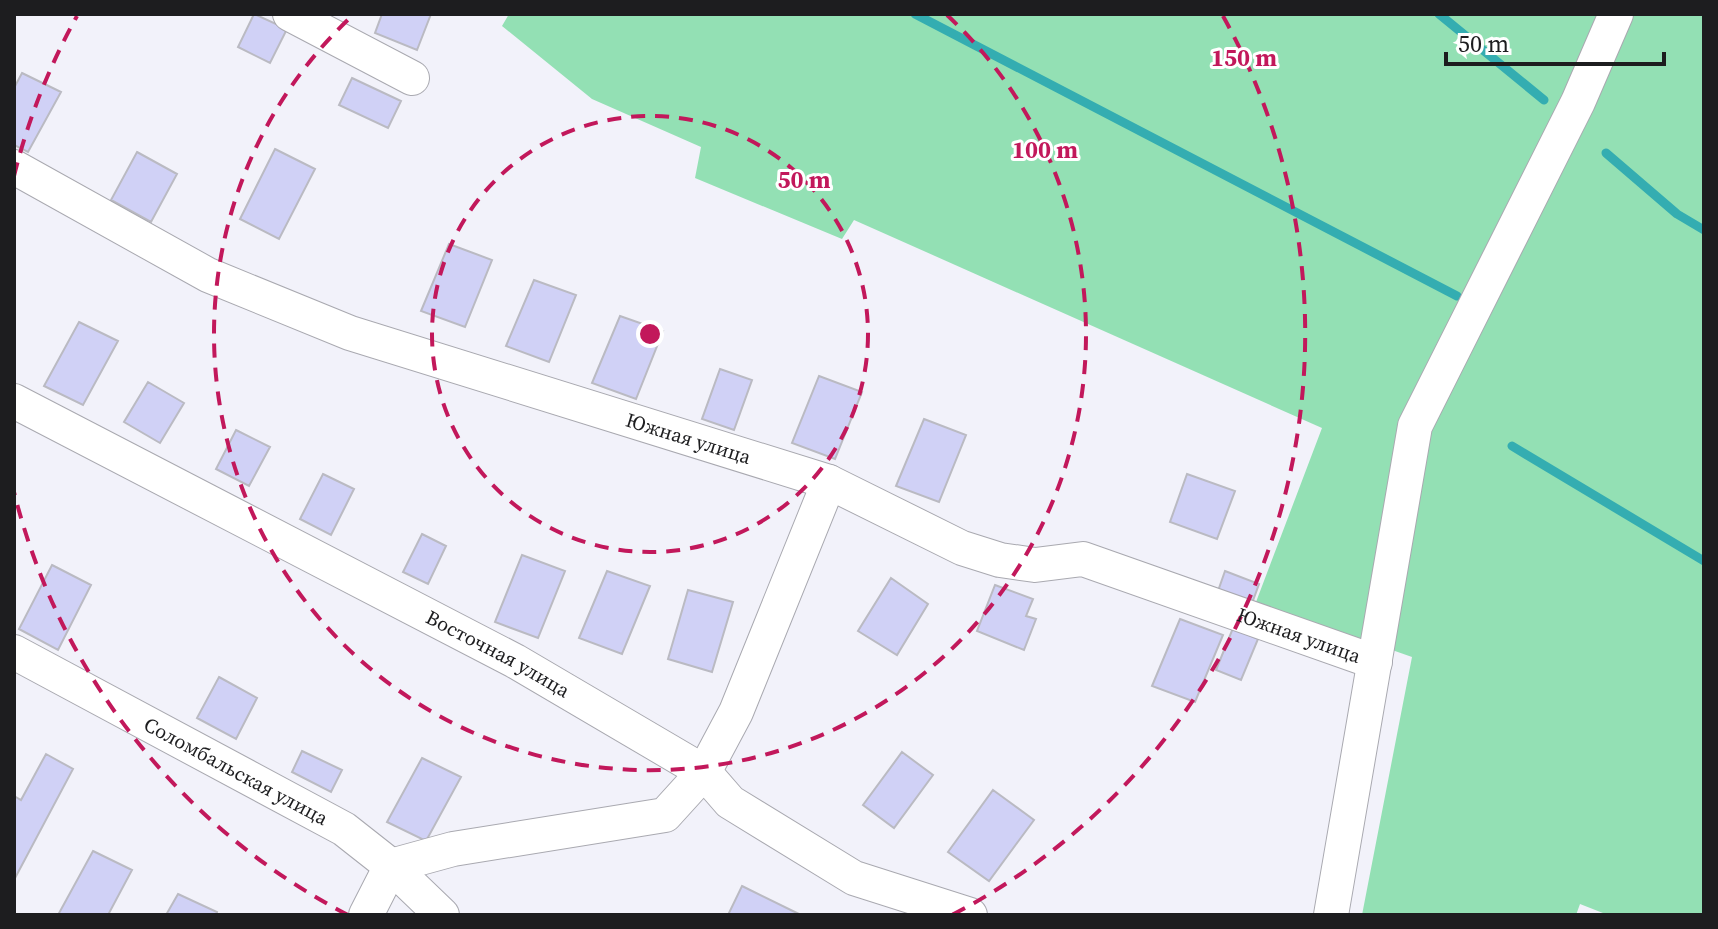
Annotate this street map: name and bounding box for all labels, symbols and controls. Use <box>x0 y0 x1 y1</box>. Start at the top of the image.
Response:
scale bar <box>1446 16 1664 66</box>
text: 50 m <box>1458 27 1509 60</box>
text: 150 m <box>1211 41 1277 74</box>
text: 100 m <box>1012 133 1078 166</box>
text: 50 m <box>778 163 831 196</box>
centre of rings <box>636 320 664 348</box>
street label: Южная улица <box>623 406 755 471</box>
street label: Южная улица <box>1233 600 1365 670</box>
street label: Восточная улица <box>421 603 576 705</box>
street label: Соломбальская улица <box>139 710 334 832</box>

